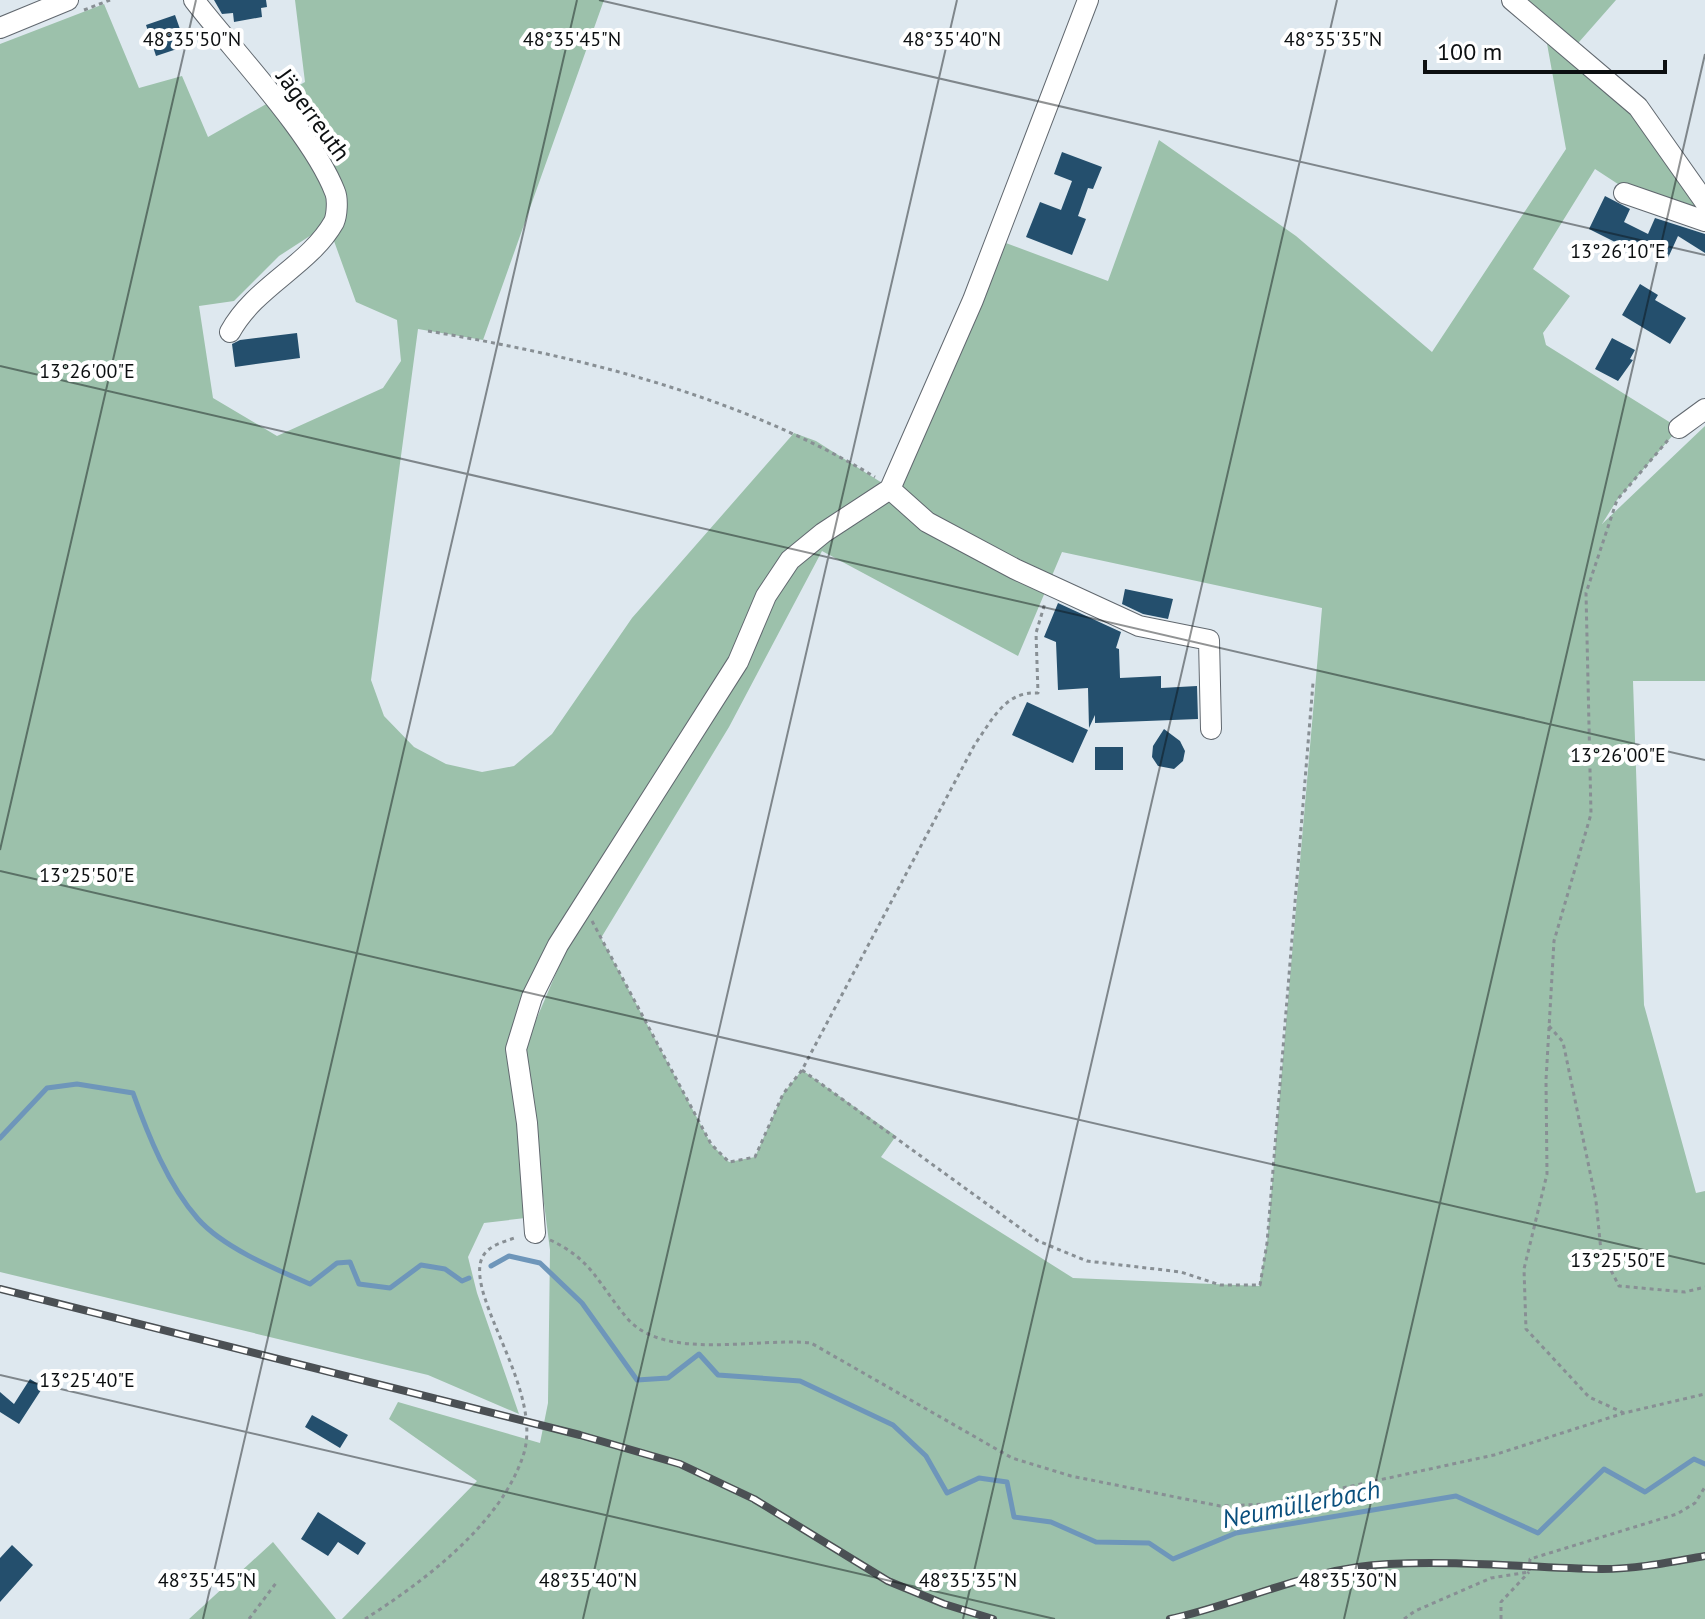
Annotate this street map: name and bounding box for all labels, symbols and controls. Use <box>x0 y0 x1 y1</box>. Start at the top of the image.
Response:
scale bar <box>1425 24 1665 74</box>
text: 48°35'50"N <box>143 26 241 52</box>
text: 48°35'45"N <box>523 26 621 52</box>
text: 48°35'40"N <box>903 26 1001 52</box>
text: 48°35'35"N <box>1284 26 1382 52</box>
text: 100 m <box>1437 36 1502 67</box>
street label: Jägerreuth <box>269 62 357 167</box>
text: 13°26'10"E <box>1570 238 1666 264</box>
text: 13°26'00"E <box>39 358 135 384</box>
text: 13°26'00"E <box>1570 742 1666 768</box>
text: 13°25'50"E <box>39 862 135 888</box>
text: 13°25'50"E <box>1570 1247 1666 1273</box>
text: 13°25'40"E <box>39 1367 135 1393</box>
water label: Neumüllerbach <box>1219 1472 1383 1535</box>
text: 48°35'45"N <box>158 1567 256 1593</box>
text: 48°35'40"N <box>539 1567 637 1593</box>
text: 48°35'35"N <box>919 1567 1017 1593</box>
text: 48°35'30"N <box>1299 1567 1397 1593</box>

